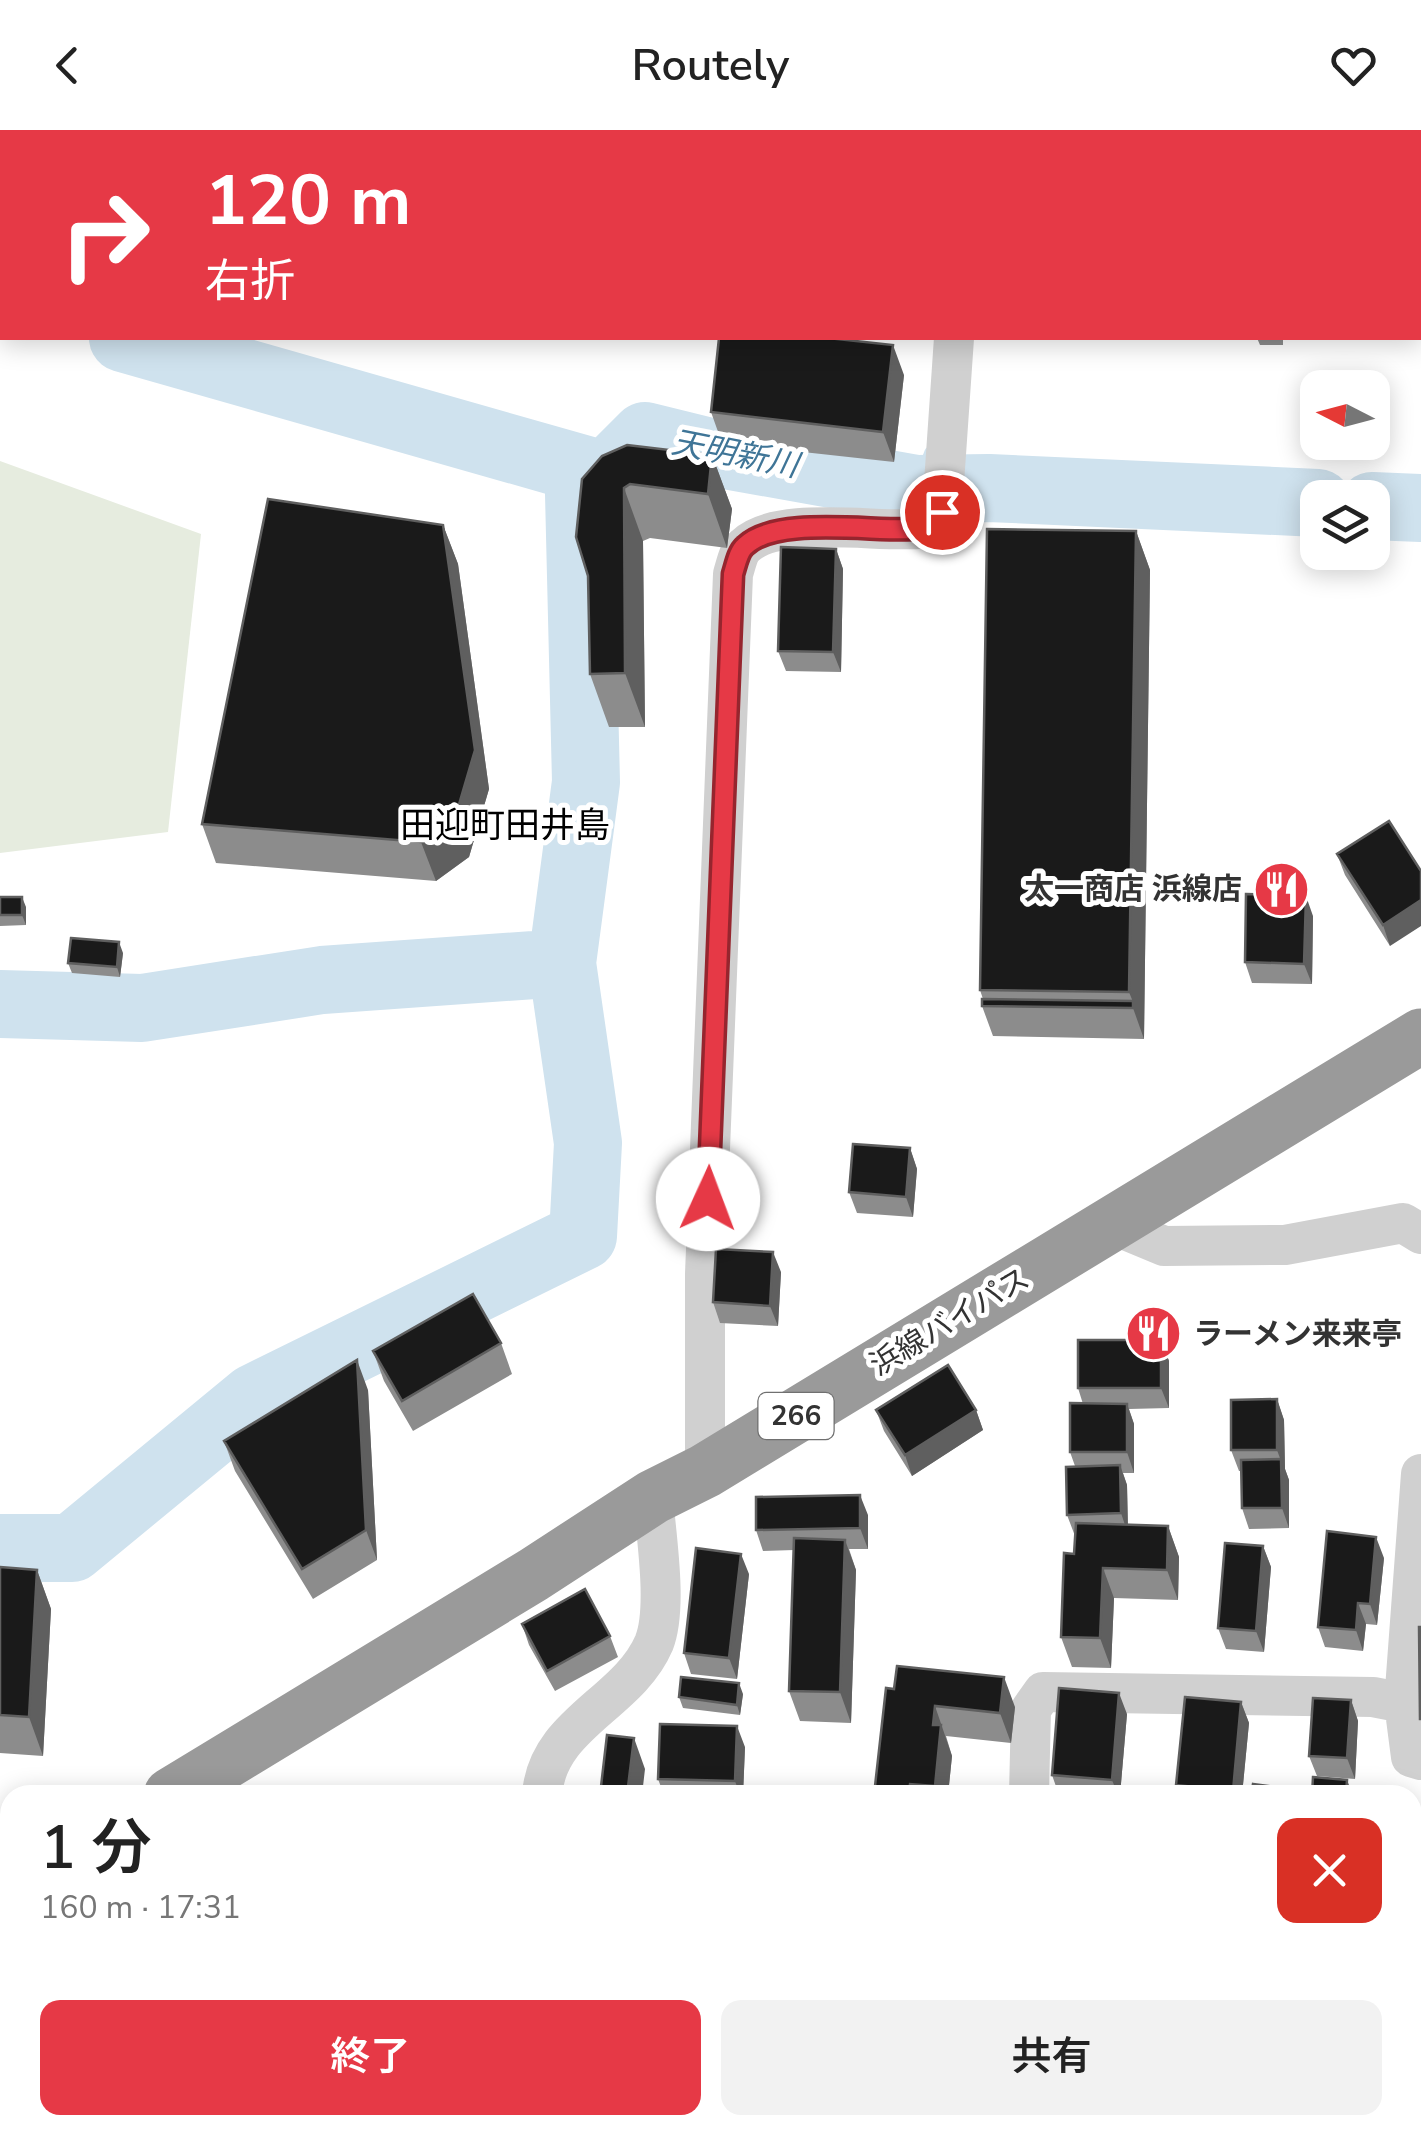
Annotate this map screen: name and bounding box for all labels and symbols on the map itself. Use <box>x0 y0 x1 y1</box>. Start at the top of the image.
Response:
north arrow <box>1300 370 1390 460</box>
water label: 天明新川 <box>668 421 805 488</box>
pin <box>900 470 985 555</box>
district label: 田迎町田井島 <box>400 802 610 849</box>
restaurant icon: 太一商店 浜線店 <box>1251 859 1311 919</box>
place label: 太一商店 浜線店 <box>1024 869 1242 910</box>
position arrow <box>656 1147 760 1251</box>
street label: 浜線バイパス <box>863 1258 1037 1386</box>
restaurant icon: ラーメン来来亭 <box>1124 1304 1184 1364</box>
place label: ラーメン来来亭 <box>1193 1314 1402 1355</box>
road number: 266 <box>758 1393 834 1439</box>

